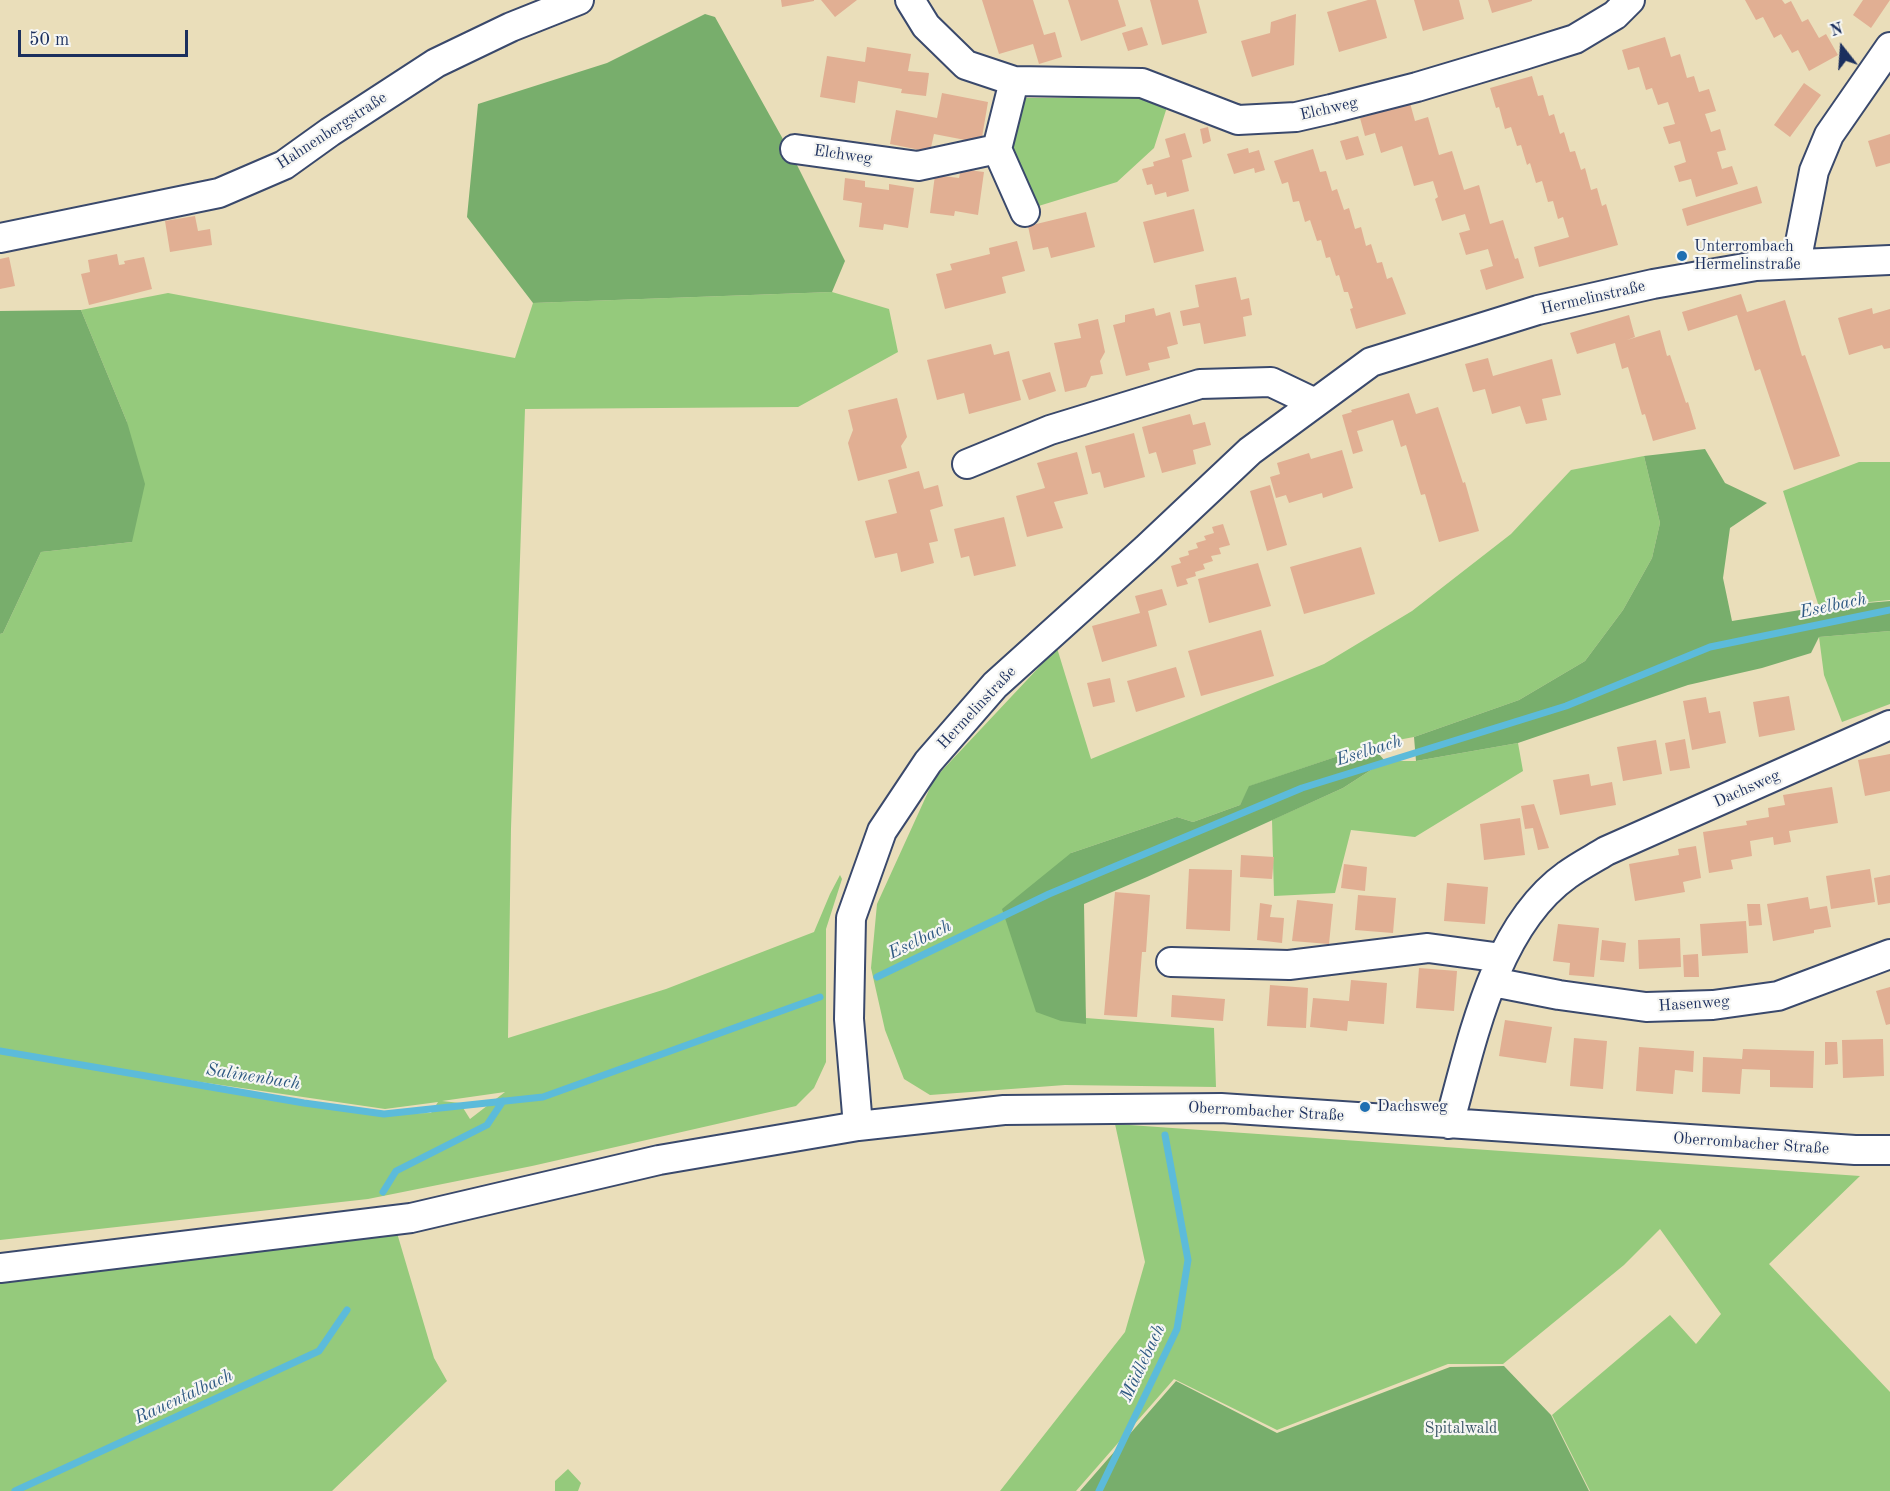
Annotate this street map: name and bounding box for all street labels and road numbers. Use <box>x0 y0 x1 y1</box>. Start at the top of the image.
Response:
street label: Hahnenbergstraße <box>273 88 391 174</box>
street label: Elchweg <box>1298 93 1360 125</box>
street label: Elchweg <box>813 141 873 169</box>
street label: Hermelinstraße <box>1539 277 1647 319</box>
street label: Hermelinstraße <box>934 662 1020 754</box>
street label: Dachsweg <box>1711 766 1783 812</box>
street label: Hasenweg <box>1658 992 1730 1016</box>
street label: Oberrombacher Straße <box>1187 1098 1345 1126</box>
street label: Oberrombacher Straße <box>1672 1129 1830 1159</box>

